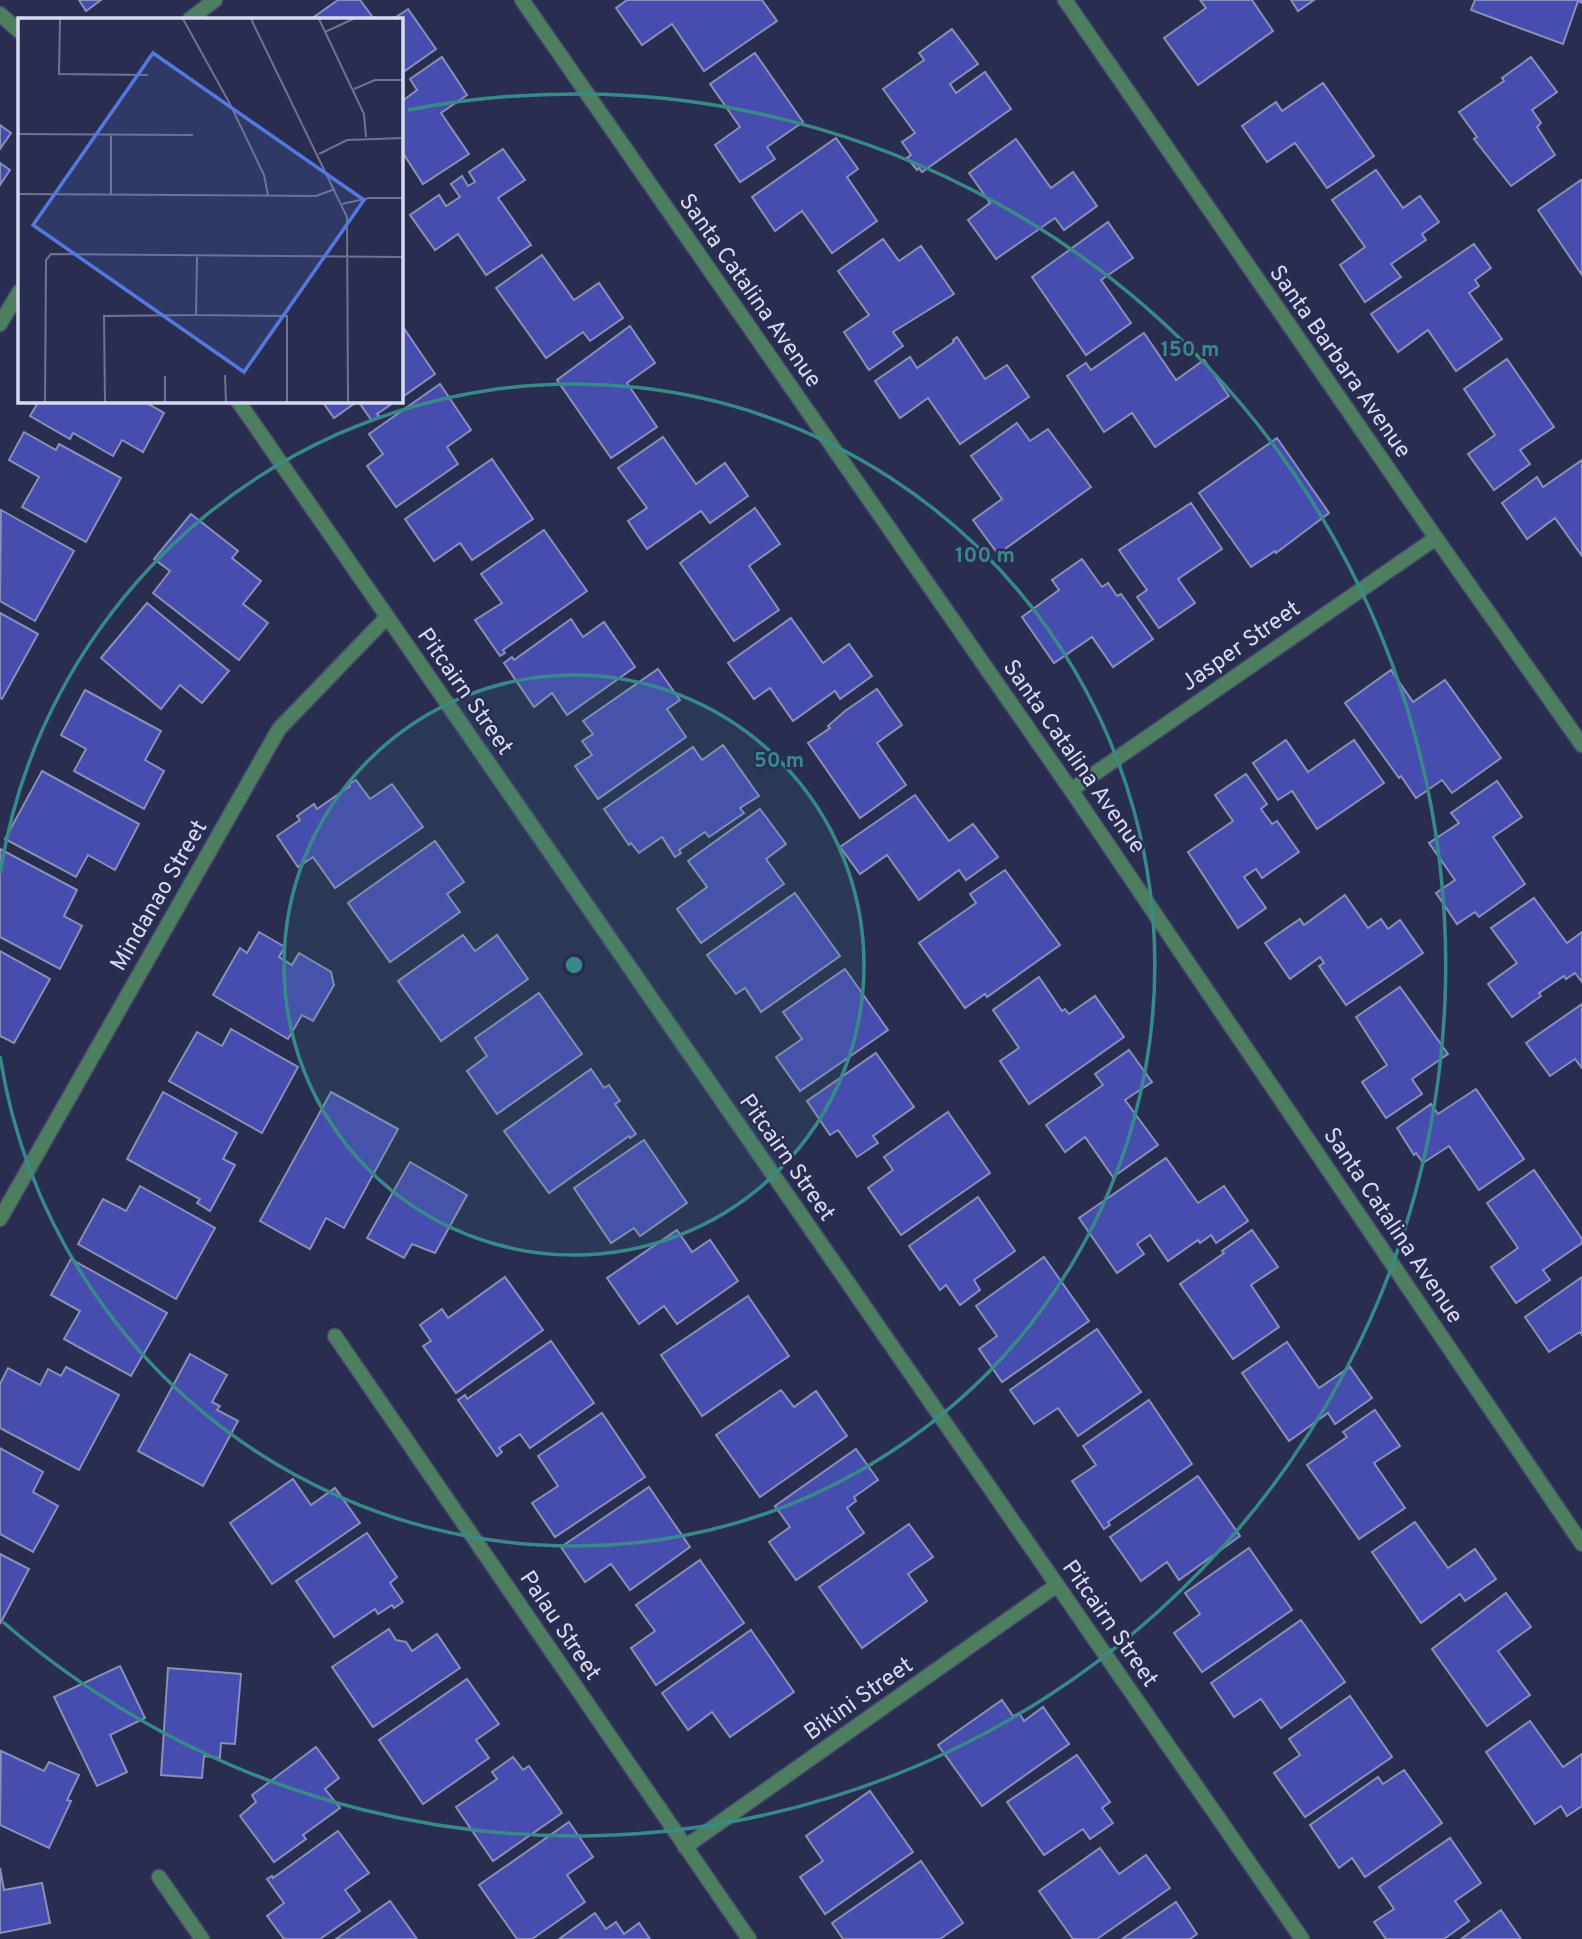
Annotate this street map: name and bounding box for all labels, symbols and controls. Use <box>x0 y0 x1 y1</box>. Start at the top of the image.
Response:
inset map <box>18 18 402 402</box>
street label: Santa Catalina Avenue <box>671 189 827 394</box>
street label: Santa Barbara Avenue <box>1261 260 1416 464</box>
text: 150 m <box>1161 337 1219 364</box>
text: 100 m <box>955 543 1015 570</box>
street label: Jasper Street <box>1176 595 1307 699</box>
street label: Pitcairn Street <box>409 623 518 762</box>
street label: Santa Catalina Avenue <box>995 655 1151 860</box>
text: 50 m <box>754 748 804 775</box>
street label: Mindanao Street <box>105 815 215 977</box>
centre of rings <box>562 953 586 977</box>
street label: Pitcairn Street <box>731 1089 840 1228</box>
street label: Santa Catalina Avenue <box>1316 1123 1468 1330</box>
street label: Pitcairn Street <box>1054 1555 1163 1694</box>
street label: Palau Street <box>512 1566 606 1687</box>
street label: Bikini Street <box>799 1652 920 1748</box>

